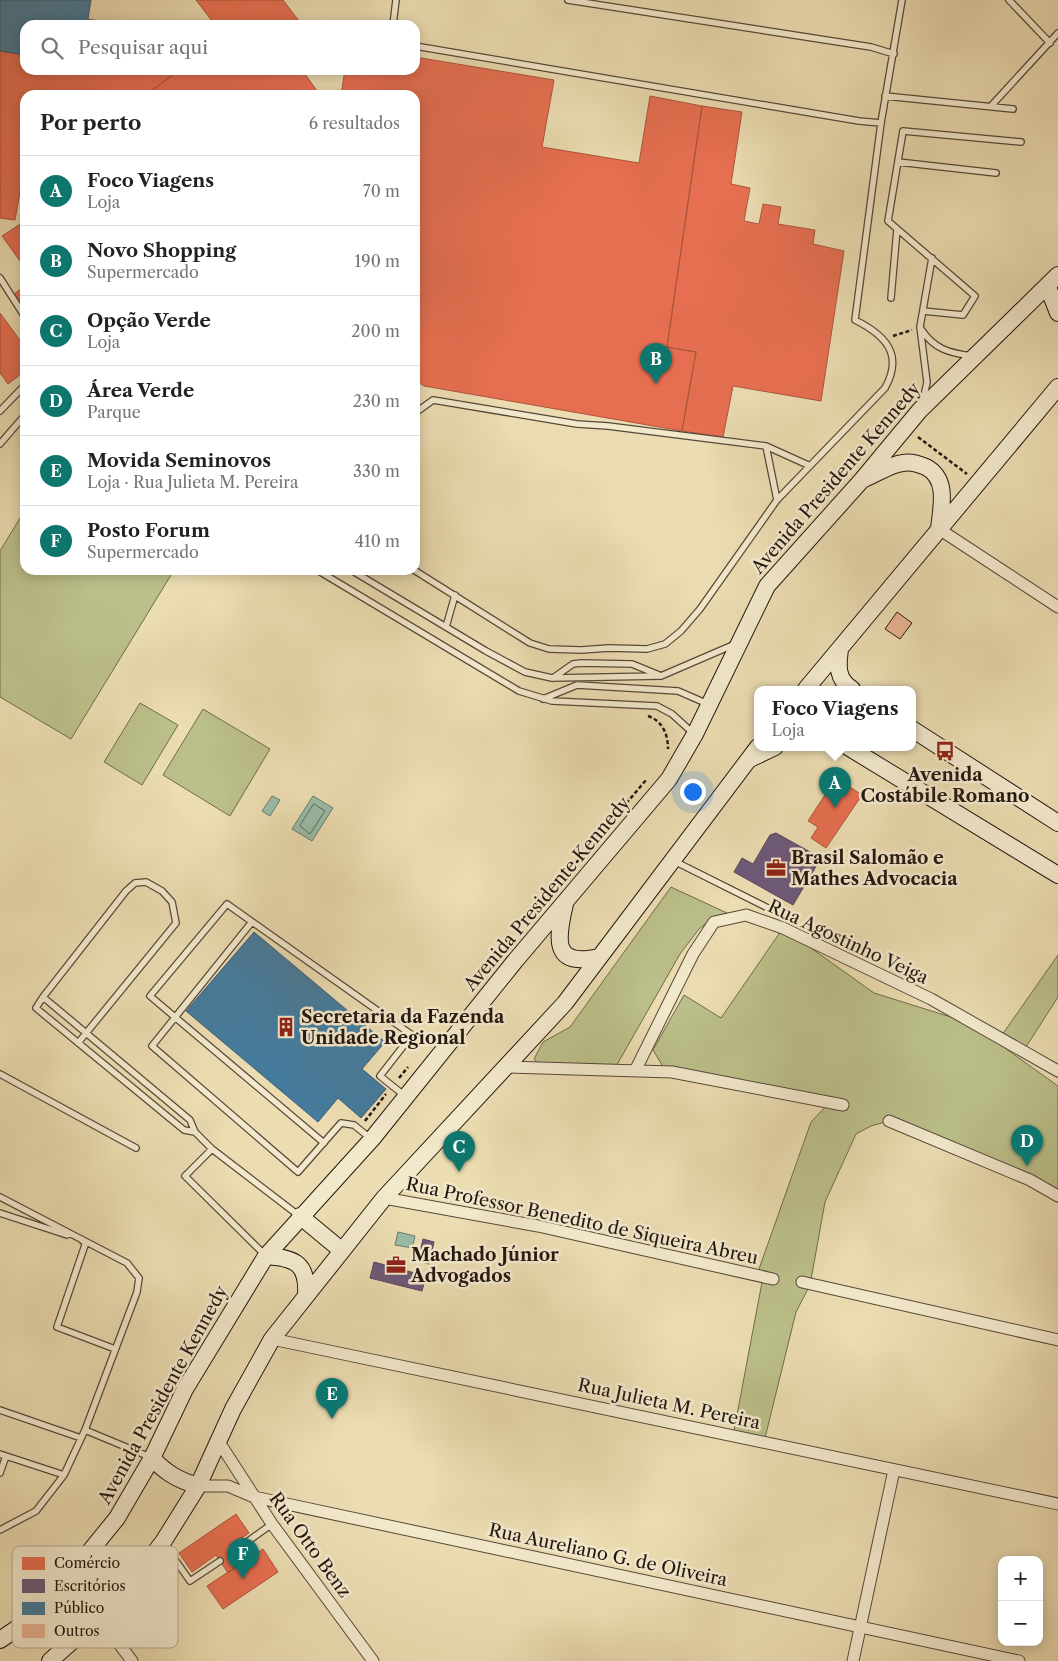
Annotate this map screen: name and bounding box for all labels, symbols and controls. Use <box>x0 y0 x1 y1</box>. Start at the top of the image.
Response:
search box <box>20 20 420 75</box>
icon: search <box>38 34 66 62</box>
text: Pesquisar aqui <box>78 36 208 59</box>
text: Por perto <box>40 110 141 135</box>
text: 6 resultados <box>309 113 400 133</box>
text: Foco Viagens <box>87 169 214 192</box>
text: A <box>50 181 62 201</box>
text: 70 m <box>363 181 400 201</box>
text: Loja <box>87 192 120 212</box>
text: Novo Shopping <box>87 239 236 262</box>
text: B <box>50 251 62 271</box>
text: 190 m <box>355 251 400 271</box>
text: Supermercado <box>87 262 199 282</box>
text: Opção Verde <box>87 309 211 332</box>
text: C <box>50 321 62 341</box>
text: 200 m <box>351 321 400 341</box>
text: Loja <box>87 332 120 352</box>
pin: B <box>640 343 672 384</box>
street label: Avenida Presidente Kennedy <box>746 377 926 579</box>
text: Área Verde <box>87 379 194 402</box>
text: D <box>49 391 63 411</box>
text: 230 m <box>353 391 400 411</box>
text: Parque <box>87 402 141 422</box>
text: Movida Seminovos <box>87 449 271 472</box>
text: E <box>50 461 62 481</box>
text: 330 m <box>353 461 400 481</box>
text: Loja · Rua Julieta M. Pereira <box>87 472 298 492</box>
text: Posto Forum <box>87 519 210 542</box>
text: F <box>51 531 61 551</box>
text: 410 m <box>355 531 400 551</box>
text: Supermercado <box>87 542 199 562</box>
popup <box>754 686 916 751</box>
text: Foco Viagens <box>771 697 899 720</box>
text: Loja <box>771 720 805 740</box>
bus stop icon: Avenida Costábile Romano <box>934 740 956 762</box>
place label: Avenida Costábile Romano <box>861 764 1029 807</box>
pin: A <box>819 767 851 808</box>
your location <box>680 779 706 805</box>
street label: Avenida Presidente Kennedy <box>459 792 635 996</box>
place label: Brasil Salomão e Mathes Advocacia <box>791 847 958 890</box>
office icon: Brasil Salomão e Mathes Advocacia <box>765 857 787 879</box>
street label: Rua Agostinho Veiga <box>764 895 932 989</box>
place label: Secretaria da Fazenda Unidade Regional <box>301 1006 505 1049</box>
building icon: Secretaria da Fazenda Unidade Regional <box>275 1016 297 1038</box>
pin: D <box>1011 1125 1043 1166</box>
pin: C <box>443 1131 475 1172</box>
street label: Rua Professor Benedito de Siqueira Abreu <box>404 1173 760 1269</box>
place label: Machado Júnior Advogados <box>410 1244 559 1287</box>
office icon: Machado Júnior Advogados <box>385 1254 407 1276</box>
street label: Avenida Presidente Kennedy <box>93 1281 233 1509</box>
street label: Rua Julieta M. Pereira <box>576 1374 763 1434</box>
pin: E <box>316 1378 348 1419</box>
street label: Rua Otto Benz <box>264 1488 356 1602</box>
street label: Rua Aureliano G. de Oliveira <box>487 1519 730 1591</box>
pin: F <box>227 1538 259 1579</box>
legend <box>12 1546 178 1648</box>
text: Comércio <box>54 1554 120 1572</box>
map controls <box>998 1556 1043 1646</box>
button: + <box>998 1556 1043 1601</box>
text: Escritórios <box>54 1577 126 1595</box>
text: Público <box>54 1599 104 1617</box>
button: − <box>998 1601 1043 1646</box>
text: Outros <box>54 1622 100 1640</box>

